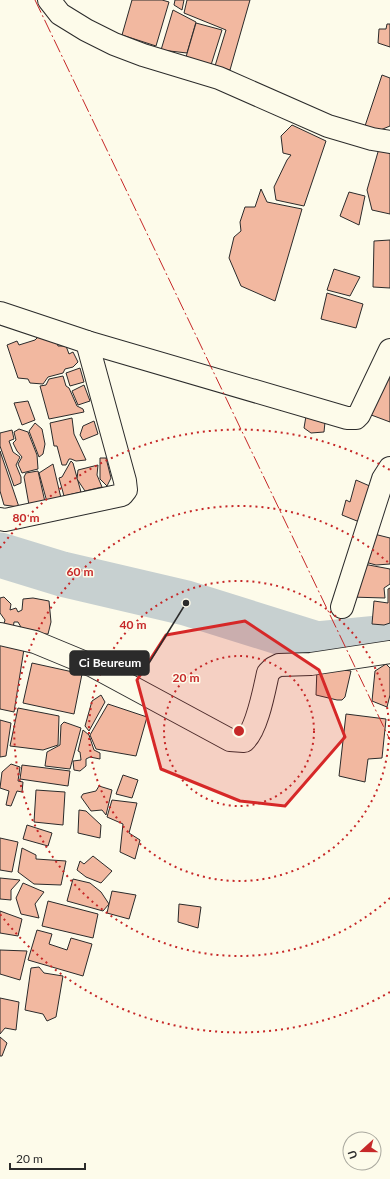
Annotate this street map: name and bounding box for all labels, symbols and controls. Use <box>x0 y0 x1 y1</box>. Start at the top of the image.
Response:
text: 80 m <box>13 510 39 525</box>
text: 60 m <box>67 564 93 579</box>
text: 40 m <box>120 617 146 632</box>
callout: Ci Beureum <box>70 651 149 675</box>
text: Ci Beureum <box>79 655 141 670</box>
text: 20 m <box>173 670 199 685</box>
centre of rings <box>232 724 246 738</box>
north arrow <box>342 1131 382 1171</box>
scale bar <box>10 1145 85 1171</box>
text: U <box>345 1149 360 1161</box>
text: 20 m <box>16 1151 43 1166</box>

